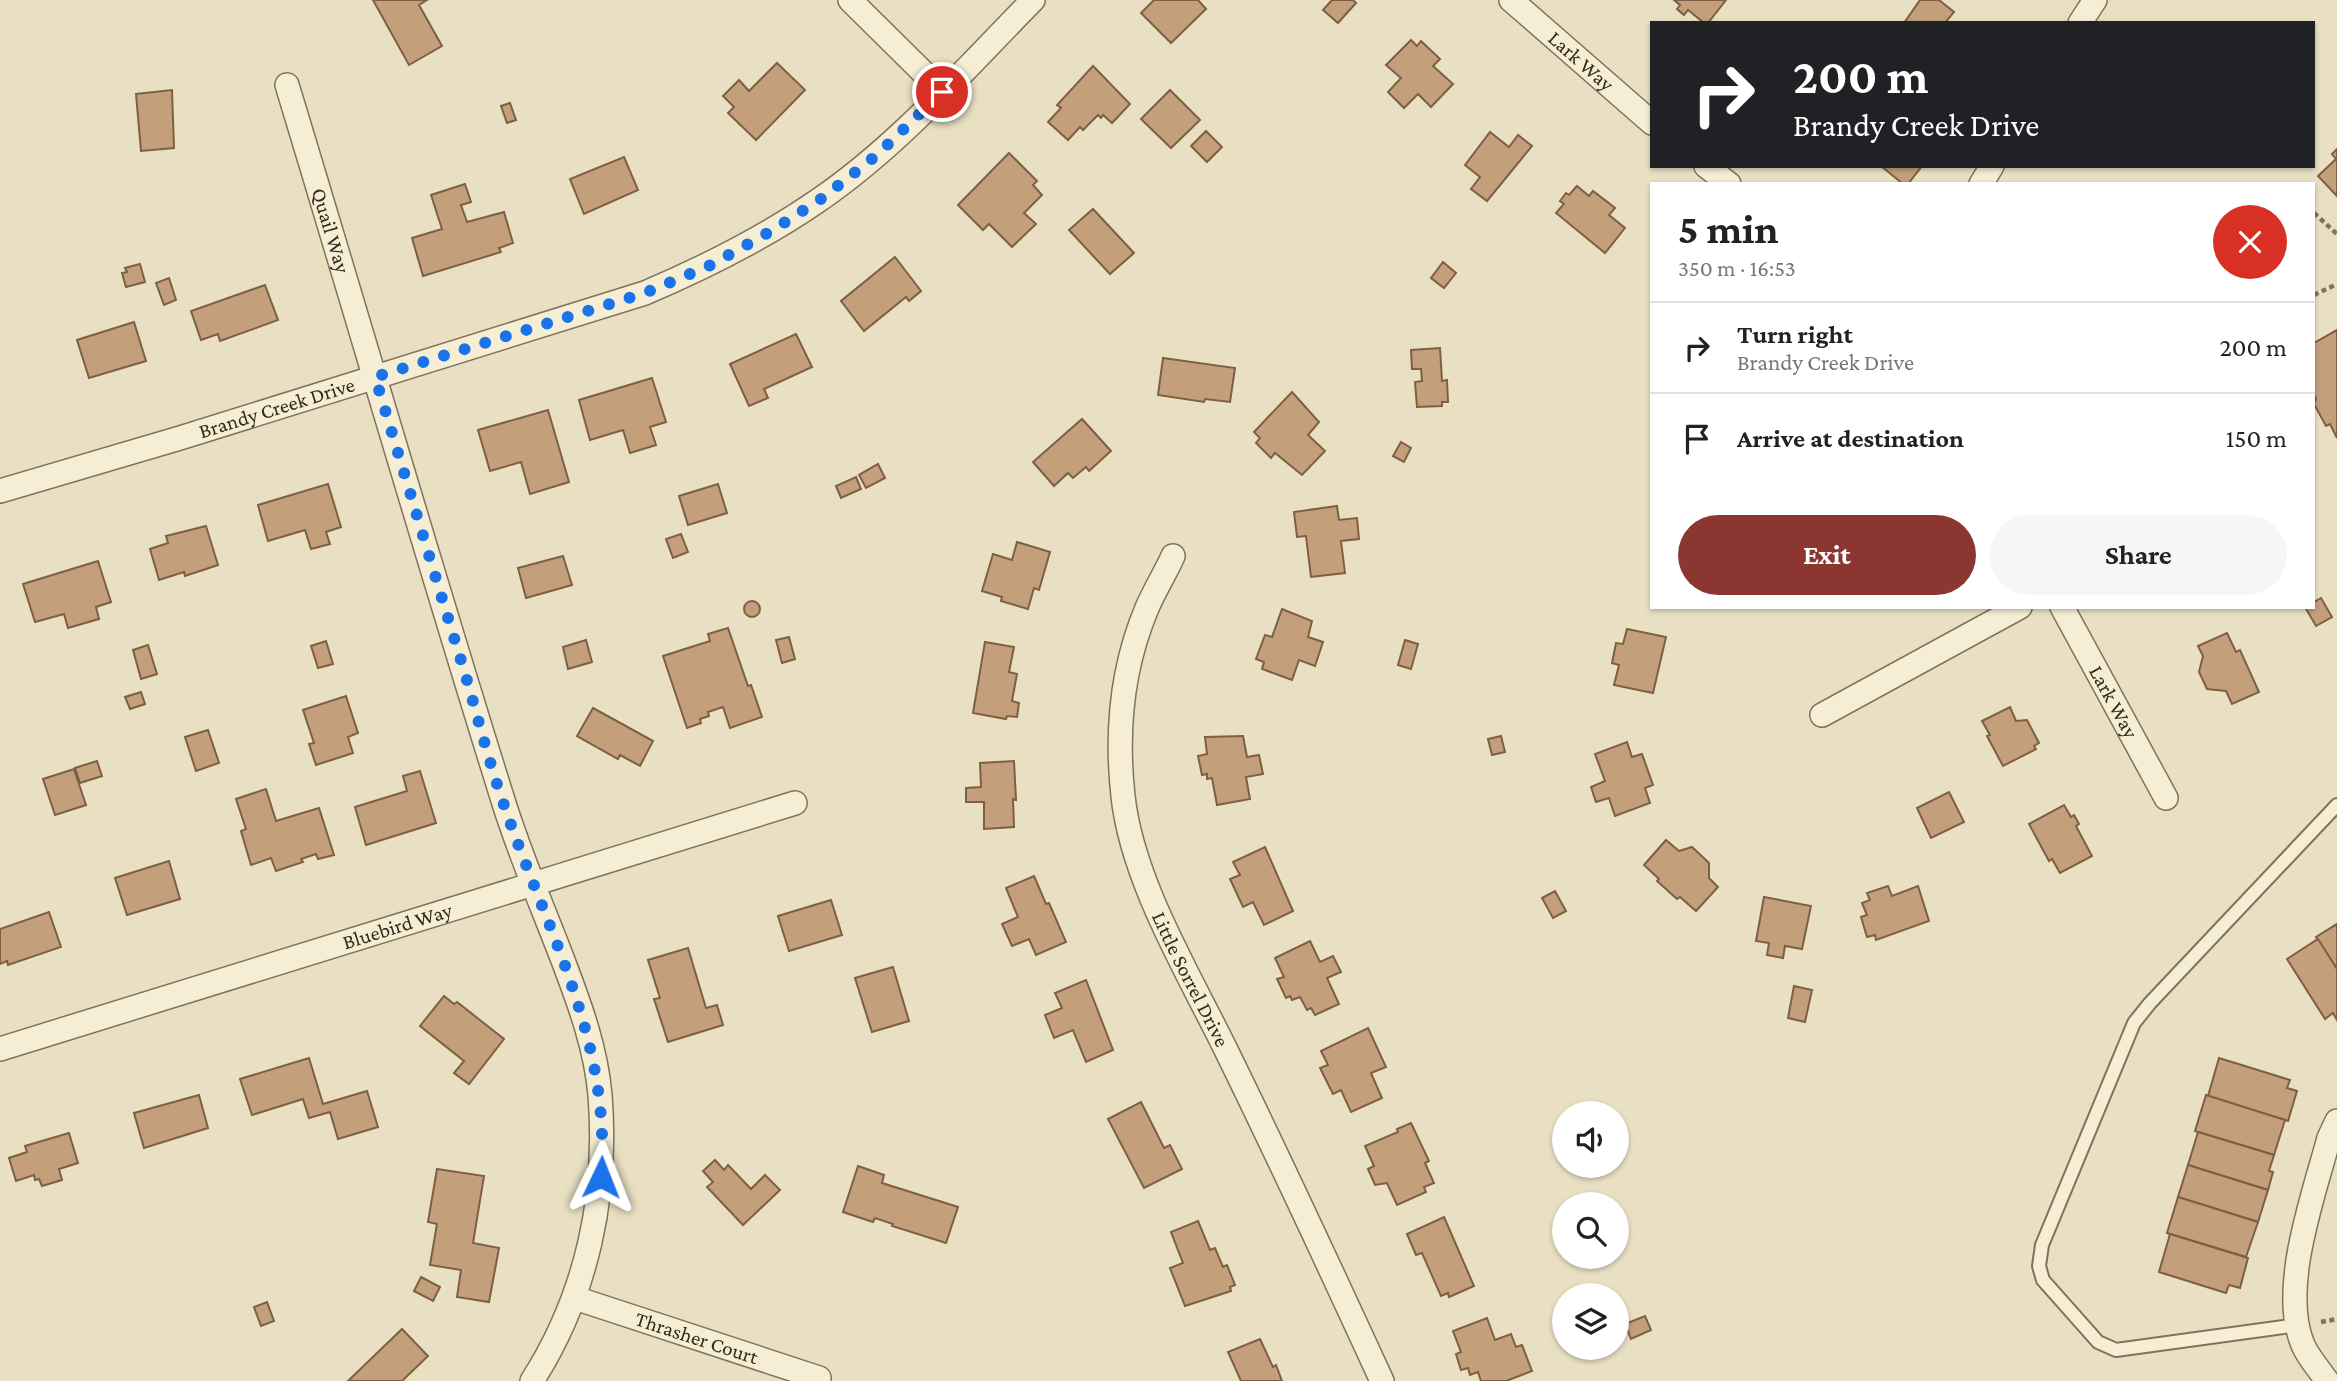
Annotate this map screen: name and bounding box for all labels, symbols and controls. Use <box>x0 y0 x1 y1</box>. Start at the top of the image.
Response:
street label: Lark Way <box>1543 26 1619 96</box>
icon: right <box>1678 49 1769 140</box>
text: 200 m <box>1793 49 1928 104</box>
pin <box>912 62 972 122</box>
icon: arrive <box>923 73 961 111</box>
text: Brandy Creek Drive <box>1793 107 2039 143</box>
street label: Quail Way <box>307 185 355 276</box>
text: 5 min <box>1678 205 1779 252</box>
button: close <box>2213 205 2287 279</box>
text: 350 m · 16:53 <box>1678 255 1796 281</box>
text: Turn right <box>1737 320 1853 349</box>
icon: right <box>1678 329 1716 367</box>
text: 200 m <box>2219 333 2287 362</box>
text: Brandy Creek Drive <box>1737 349 1914 375</box>
street label: Brandy Creek Drive <box>196 372 358 443</box>
icon: arrive <box>1678 420 1716 458</box>
text: Arrive at destination <box>1737 424 1964 453</box>
text: 150 m <box>2226 424 2287 453</box>
button: Exit <box>1678 515 1976 595</box>
button: Share <box>1990 515 2287 595</box>
street label: Lark Way <box>2084 661 2143 743</box>
street label: Bluebird Way <box>340 898 455 954</box>
street label: Little Sorrel Drive <box>1147 908 1234 1051</box>
map controls <box>1552 1101 1629 1360</box>
button: sound <box>1552 1101 1629 1178</box>
position arrow <box>564 1140 638 1214</box>
button: search <box>1552 1192 1629 1269</box>
button: layers <box>1552 1283 1629 1360</box>
street label: Thrasher Court <box>632 1307 762 1370</box>

